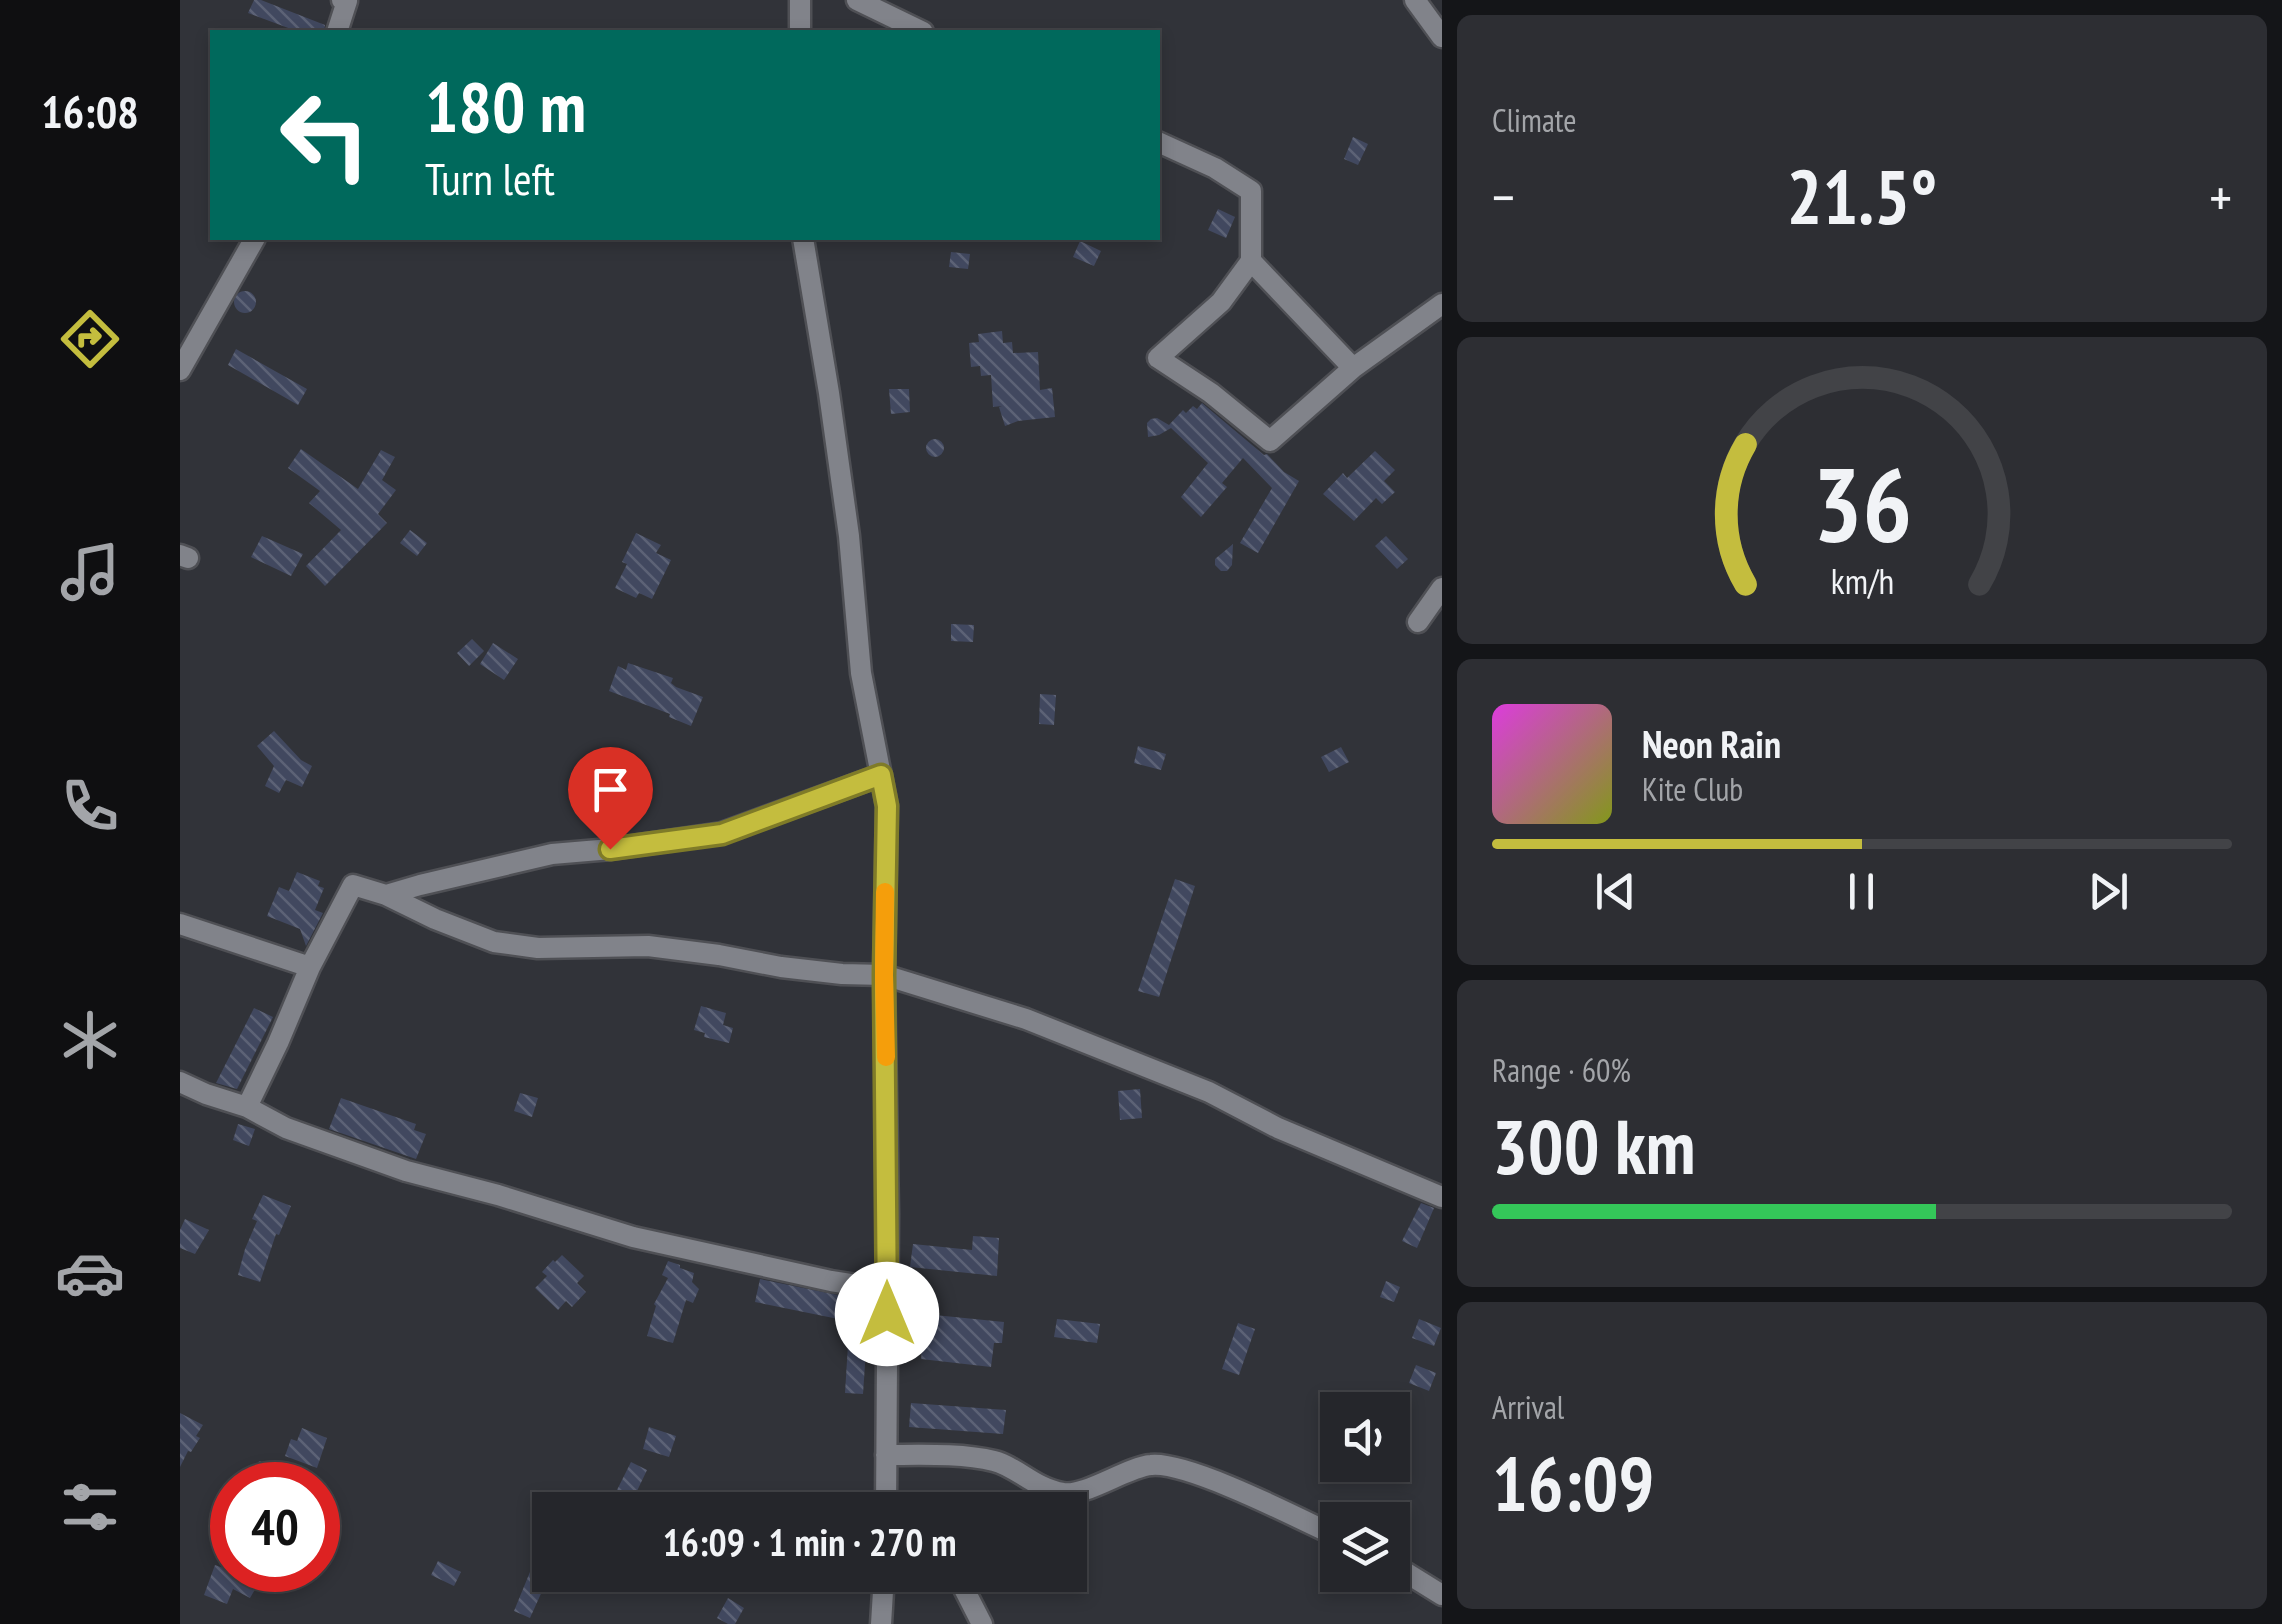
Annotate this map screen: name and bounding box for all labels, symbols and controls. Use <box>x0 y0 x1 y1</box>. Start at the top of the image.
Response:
text: 180 m <box>425 61 586 151</box>
icon: left <box>260 70 390 200</box>
text: 16:08 <box>41 82 139 140</box>
text: Climate <box>1492 99 1576 141</box>
text: 21.5° <box>1787 148 1937 245</box>
text: Turn left <box>425 149 555 207</box>
text: − <box>1492 161 1515 232</box>
text: + <box>2209 161 2232 232</box>
icon: directions <box>55 304 125 374</box>
text: 36 <box>1812 436 1912 571</box>
icon: music <box>55 537 125 607</box>
text: km/h <box>1830 558 1894 604</box>
text: Neon Rain <box>1642 719 1781 768</box>
pin <box>568 747 653 850</box>
icon: arrive <box>583 762 638 817</box>
text: Kite Club <box>1642 768 1743 810</box>
icon: phone <box>55 771 125 841</box>
icon: previous <box>1588 864 1643 919</box>
icon: pause <box>1834 864 1889 919</box>
icon: next <box>2081 864 2136 919</box>
icon: climate <box>55 1005 125 1075</box>
text: Range · 60% <box>1492 1049 1631 1091</box>
text: 300 km <box>1492 1098 1696 1195</box>
icon: car <box>55 1238 125 1308</box>
position arrow <box>835 1262 939 1366</box>
text: Arrival <box>1492 1386 1564 1428</box>
map controls <box>1320 1392 1410 1592</box>
button: sound <box>1320 1392 1410 1482</box>
text: 16:09 <box>1492 1435 1654 1532</box>
speed limit sign: 40 <box>210 1462 340 1592</box>
icon: filters <box>55 1472 125 1542</box>
button: layers <box>1320 1502 1410 1592</box>
text: 16:09 · 1 min · 270 m <box>663 1517 956 1566</box>

